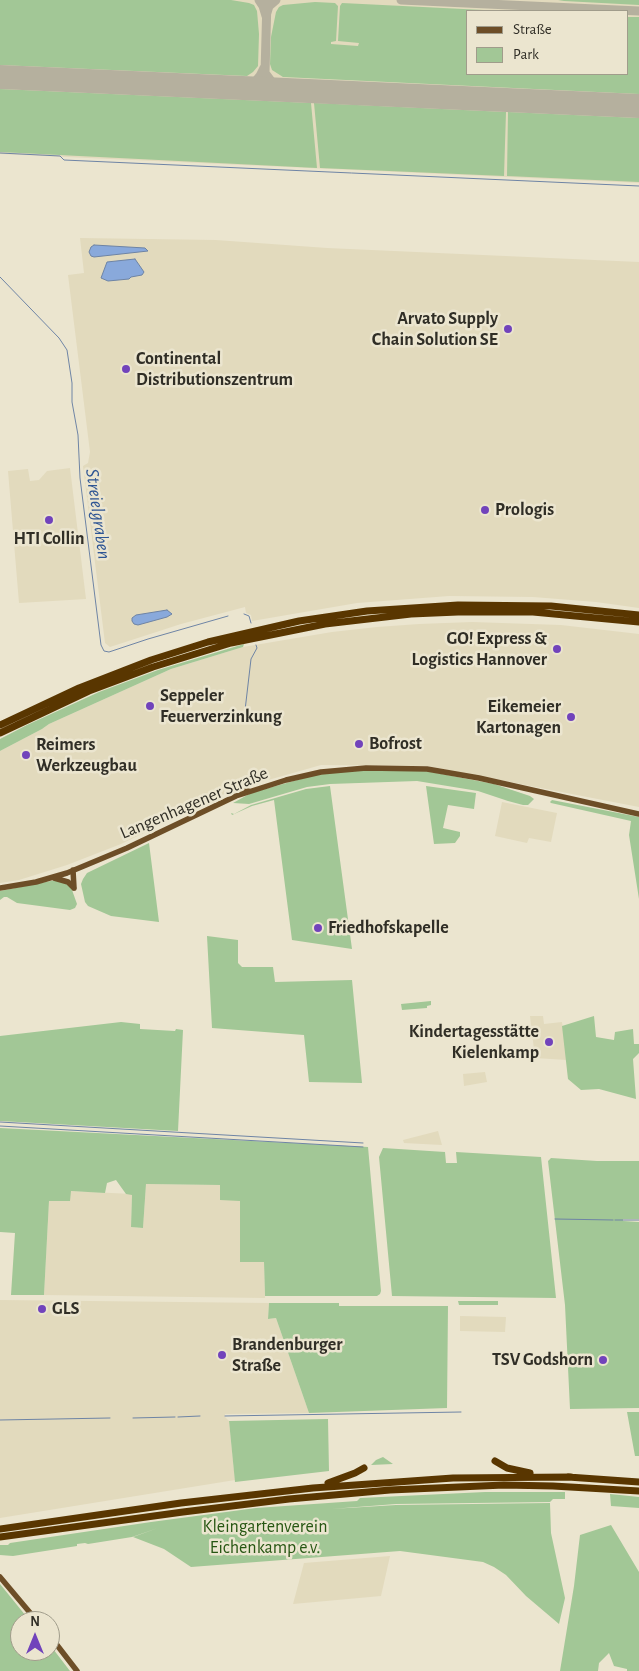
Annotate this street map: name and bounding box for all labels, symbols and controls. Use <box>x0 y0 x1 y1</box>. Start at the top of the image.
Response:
legend <box>466 10 629 75</box>
text: Straße <box>513 22 552 37</box>
text: Park <box>513 47 539 62</box>
place label: Arvato Supply Chain Solution SE <box>372 308 498 350</box>
marker: Arvato Supply Chain Solution SE <box>502 323 514 335</box>
place label: Continental Distributionszentrum <box>136 348 293 390</box>
marker: Continental Distributionszentrum <box>120 363 132 375</box>
water label: Streielgraben <box>80 467 116 561</box>
place label: Prologis <box>495 499 554 521</box>
marker: Prologis <box>479 504 491 516</box>
marker: HTI Collin <box>43 514 55 526</box>
place label: HTI Collin <box>13 528 85 550</box>
place label: GO! Express & Logistics Hannover <box>412 628 547 670</box>
marker: GO! Express & Logistics Hannover <box>551 643 563 655</box>
place label: Seppeler Feuerverzinkung <box>160 685 282 728</box>
place label: Eikemeier Kartonagen <box>476 696 561 739</box>
marker: Seppeler Feuerverzinkung <box>144 700 156 712</box>
marker: Eikemeier Kartonagen <box>565 711 577 723</box>
place label: Bofrost <box>369 733 422 755</box>
place label: Reimers Werkzeugbau <box>36 734 137 776</box>
marker: Bofrost <box>353 738 365 750</box>
marker: Reimers Werkzeugbau <box>20 749 32 761</box>
street label: Langenhagener Straße <box>117 762 271 844</box>
place label: Friedhofskapelle <box>328 917 449 939</box>
marker: Friedhofskapelle <box>312 922 324 934</box>
place label: Kindertagesstätte Kielenkamp <box>409 1021 539 1064</box>
marker: Kindertagesstätte Kielenkamp <box>543 1036 555 1048</box>
place label: GLS <box>52 1298 80 1320</box>
marker: GLS <box>36 1303 48 1315</box>
place label: Brandenburger Straße <box>232 1334 343 1376</box>
marker: Brandenburger Straße <box>216 1349 228 1361</box>
place label: TSV Godshorn <box>492 1349 593 1371</box>
marker: TSV Godshorn <box>597 1354 609 1366</box>
park label: Kleingartenverein Eichenkamp e.v. <box>203 1516 327 1558</box>
north arrow <box>10 1611 60 1661</box>
text: N <box>30 1615 40 1629</box>

